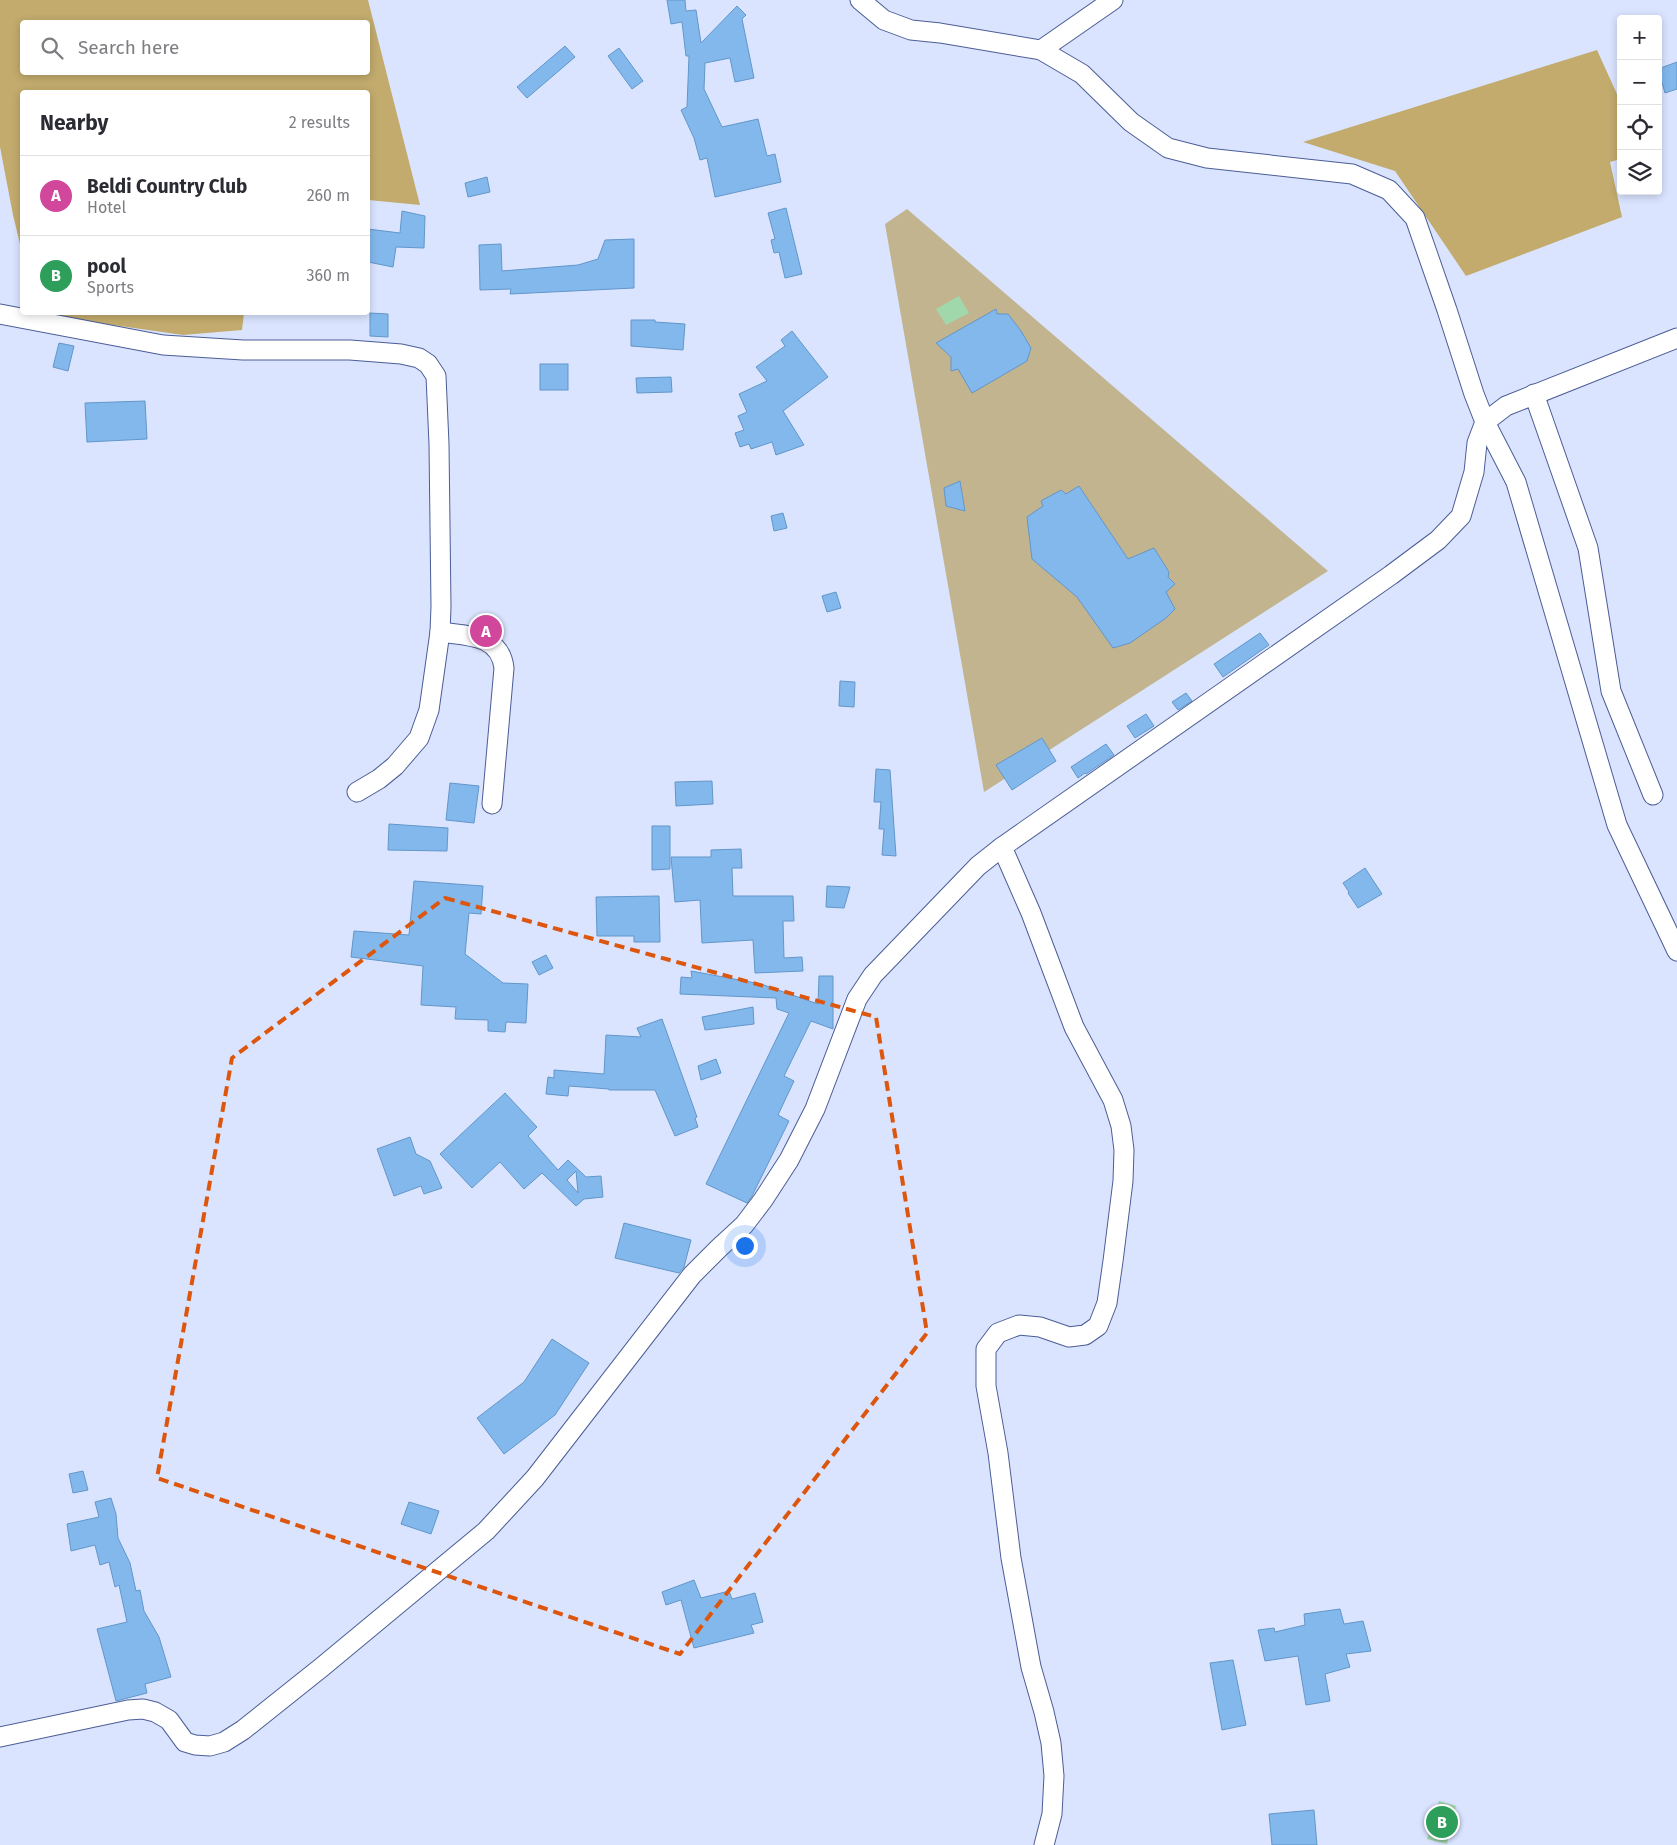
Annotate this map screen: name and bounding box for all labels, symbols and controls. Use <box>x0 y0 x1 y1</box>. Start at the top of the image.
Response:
map controls <box>1617 15 1662 195</box>
button: + <box>1617 15 1662 60</box>
search box <box>20 20 370 75</box>
icon: search <box>38 34 66 62</box>
text: Search here <box>78 36 179 59</box>
button: − <box>1617 60 1662 105</box>
button: locate <box>1617 105 1662 150</box>
text: Nearby <box>40 110 108 136</box>
text: 2 results <box>289 113 350 132</box>
button: layers <box>1617 150 1662 195</box>
text: Beldi Country Club <box>87 175 247 198</box>
text: A <box>51 186 61 205</box>
text: 260 m <box>307 186 350 205</box>
text: Hotel <box>87 198 126 217</box>
text: pool <box>87 255 126 278</box>
text: B <box>51 266 61 285</box>
text: 360 m <box>307 266 350 285</box>
text: Sports <box>87 278 134 297</box>
pin: A <box>470 612 502 650</box>
your location <box>732 1233 758 1259</box>
pin: B <box>1426 1803 1458 1841</box>

